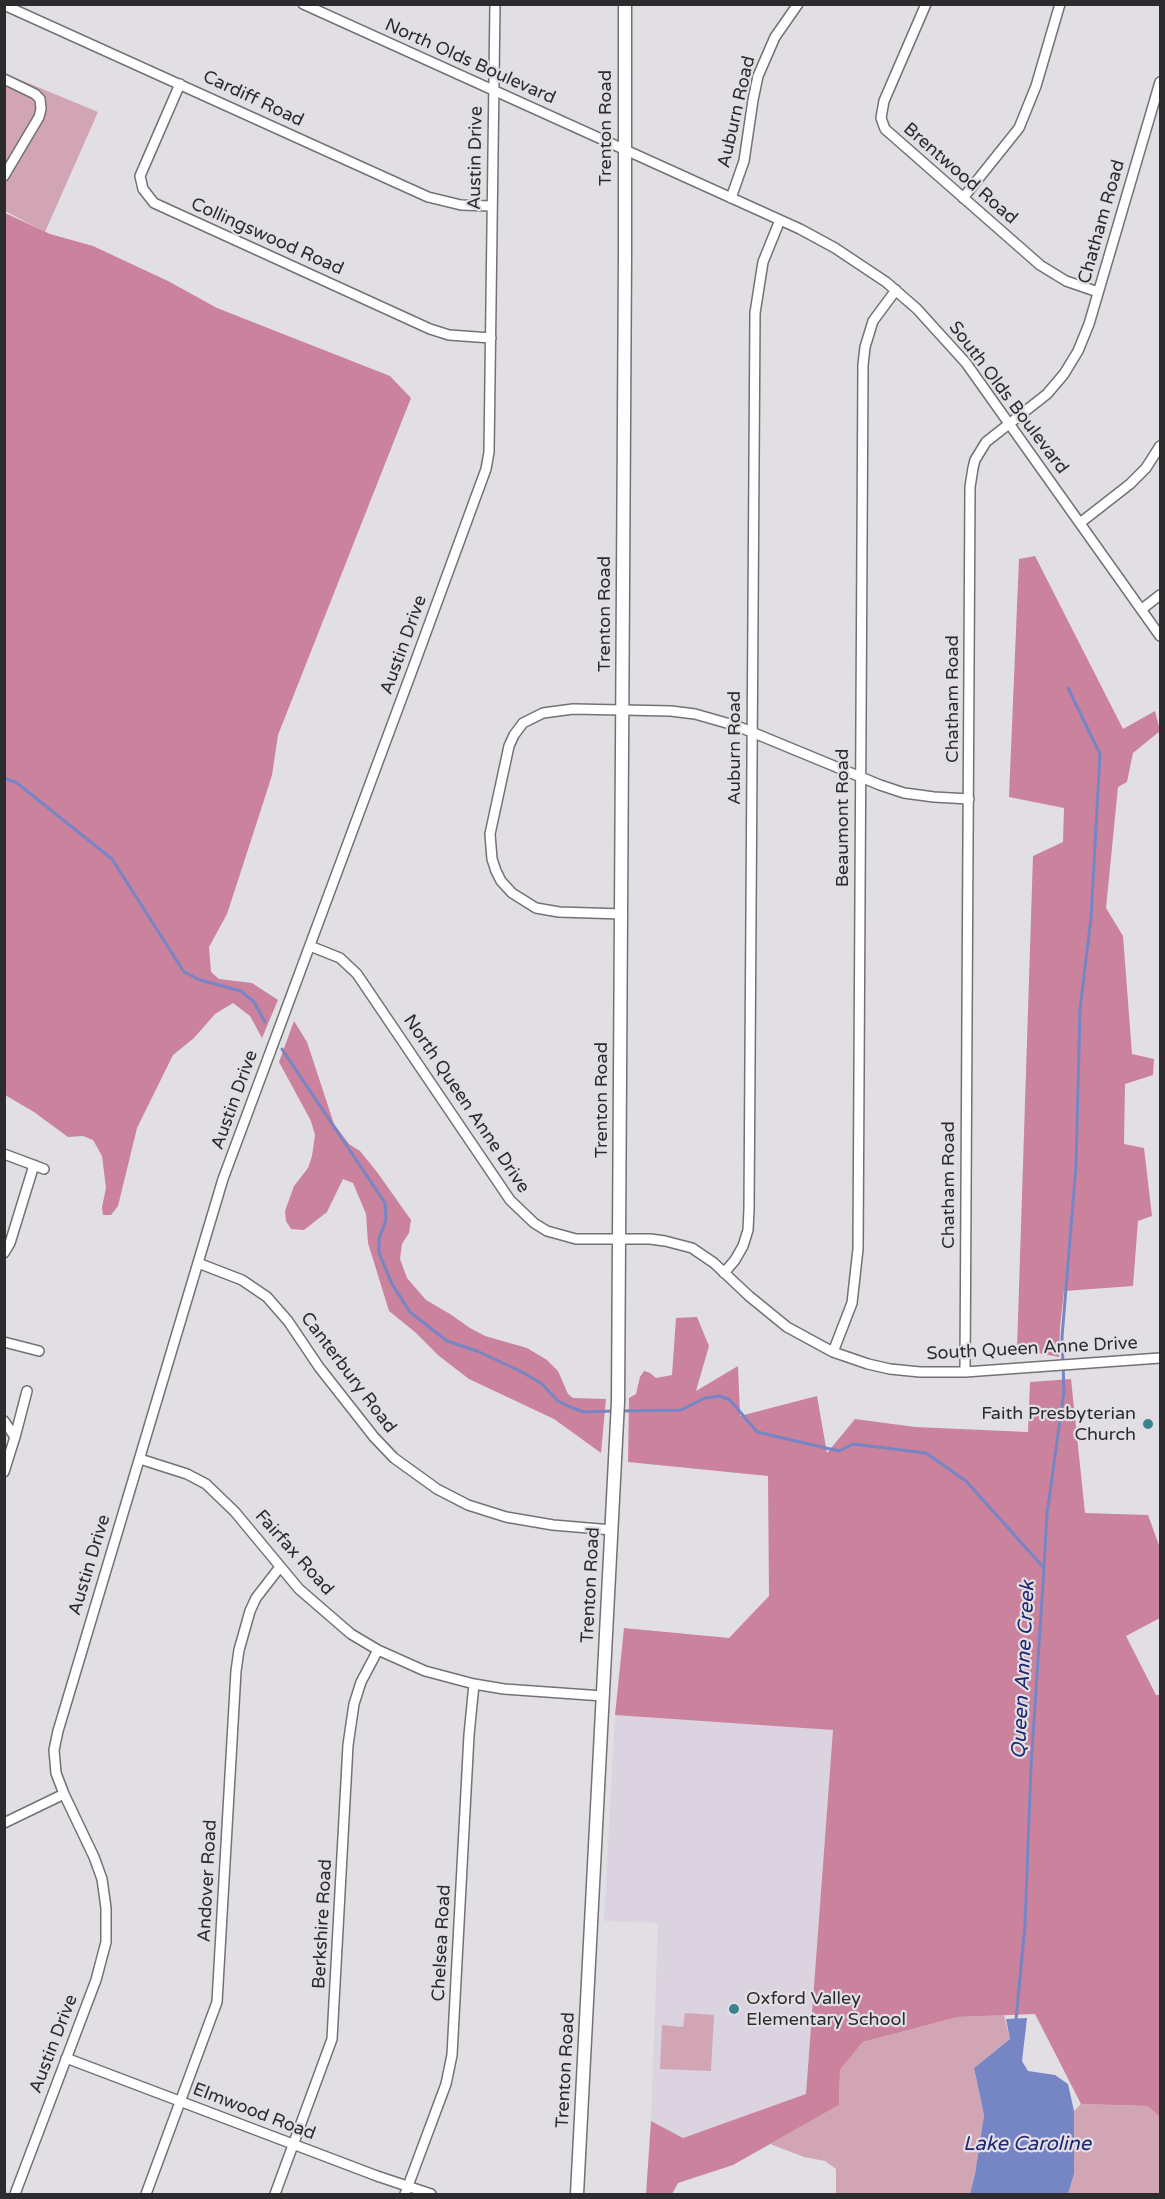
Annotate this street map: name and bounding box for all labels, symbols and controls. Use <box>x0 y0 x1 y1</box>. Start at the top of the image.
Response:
street label: North Olds Boulevard <box>381 15 559 109</box>
street label: Auburn Road <box>714 54 760 170</box>
street label: Cardiff Road <box>199 66 307 132</box>
street label: Trenton Road <box>595 70 617 186</box>
street label: Austin Drive <box>464 106 488 210</box>
street label: Brentwood Road <box>899 119 1021 229</box>
street label: Chatham Road <box>1074 158 1130 286</box>
street label: Collingswood Road <box>187 194 347 280</box>
street label: South Olds Boulevard <box>944 317 1072 479</box>
street label: Trenton Road <box>594 556 616 672</box>
street label: Austin Drive <box>376 592 432 698</box>
street label: Chatham Road <box>942 635 964 763</box>
street label: Auburn Road <box>724 691 746 805</box>
street label: Beaumont Road <box>832 749 854 887</box>
street label: North Queen Anne Drive <box>398 1011 534 1197</box>
street label: Trenton Road <box>591 1042 613 1158</box>
street label: Austin Drive <box>207 1047 263 1153</box>
street label: Chatham Road <box>938 1121 960 1249</box>
street label: Canterbury Road <box>295 1308 401 1438</box>
street label: South Queen Anne Drive <box>926 1333 1138 1365</box>
place label: Faith Presbyterian Church <box>981 1403 1136 1446</box>
marker: Faith Presbyterian Church <box>1141 1417 1155 1431</box>
street label: Fairfax Road <box>250 1506 338 1600</box>
street label: Austin Drive <box>64 1512 116 1618</box>
street label: Trenton Road <box>577 1527 605 1643</box>
water label: Queen Anne Creek <box>1007 1580 1041 1760</box>
street label: Andover Road <box>194 1819 222 1943</box>
street label: Berkshire Road <box>309 1859 337 1989</box>
street label: Chelsea Road <box>428 1884 456 2002</box>
place label: Oxford Valley Elementary School <box>746 1988 906 2030</box>
street label: Austin Drive <box>25 1992 83 2096</box>
marker: Oxford Valley Elementary School <box>727 2002 741 2016</box>
street label: Trenton Road <box>552 2012 580 2128</box>
street label: Elmwood Road <box>190 2079 318 2145</box>
water label: Lake Caroline <box>963 2133 1091 2157</box>

